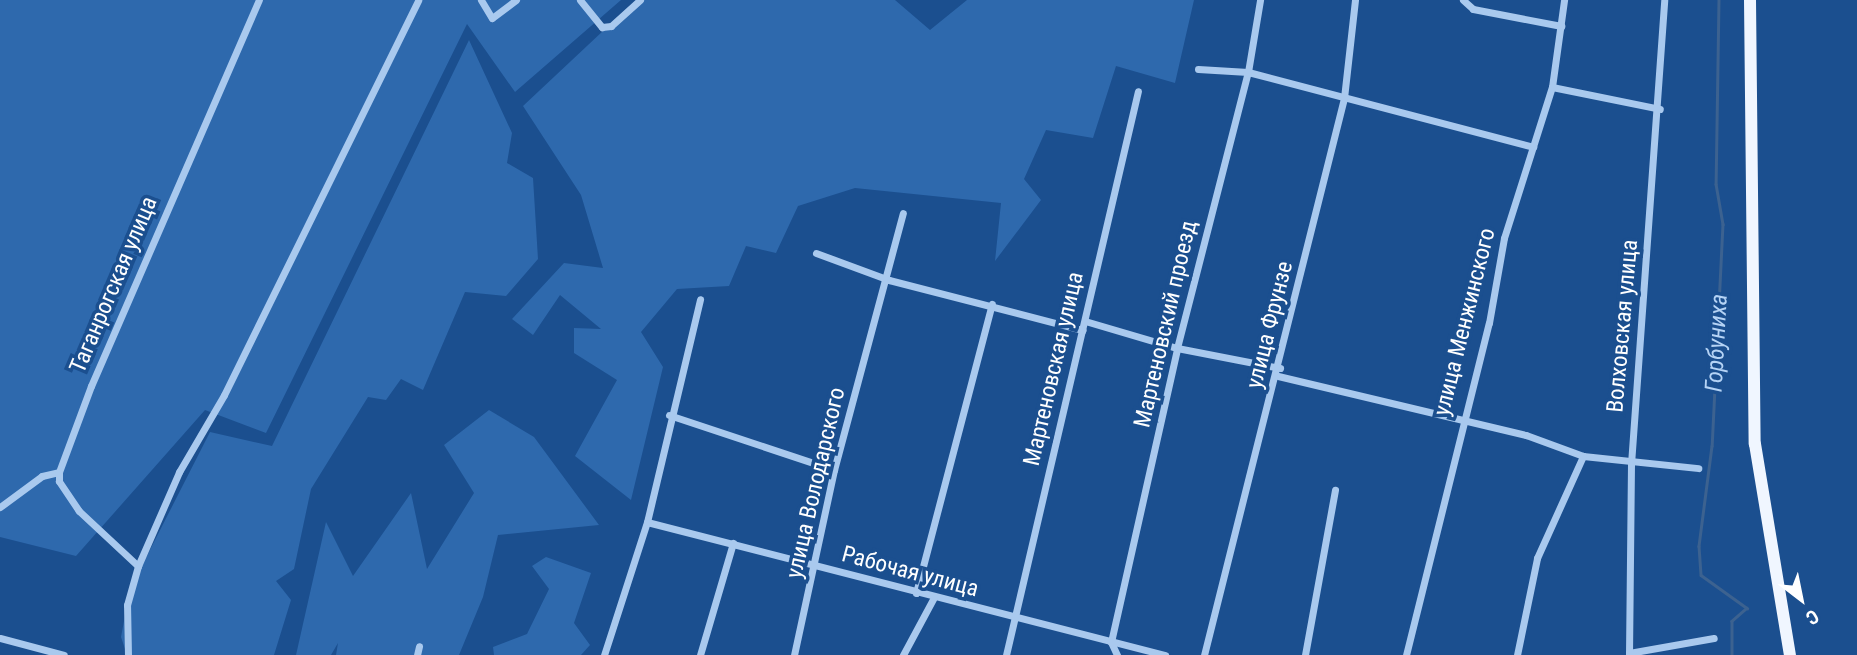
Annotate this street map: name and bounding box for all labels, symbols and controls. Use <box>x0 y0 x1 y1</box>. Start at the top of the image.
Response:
street label: Таганрогская улица <box>64 193 164 377</box>
street label: Мартеновский проезд <box>1129 218 1203 430</box>
street label: улица Менжинского <box>1428 225 1502 419</box>
street label: Волховская улица <box>1602 238 1644 414</box>
street label: улица Фрунзе <box>1241 259 1299 391</box>
street label: Мартеновская улица <box>1018 269 1090 469</box>
water label: Горбуниха <box>1700 293 1734 393</box>
street label: улица Володарского <box>781 385 851 581</box>
street label: Рабочая улица <box>839 540 981 604</box>
north arrow <box>1766 564 1836 634</box>
text: С <box>1802 605 1823 630</box>

